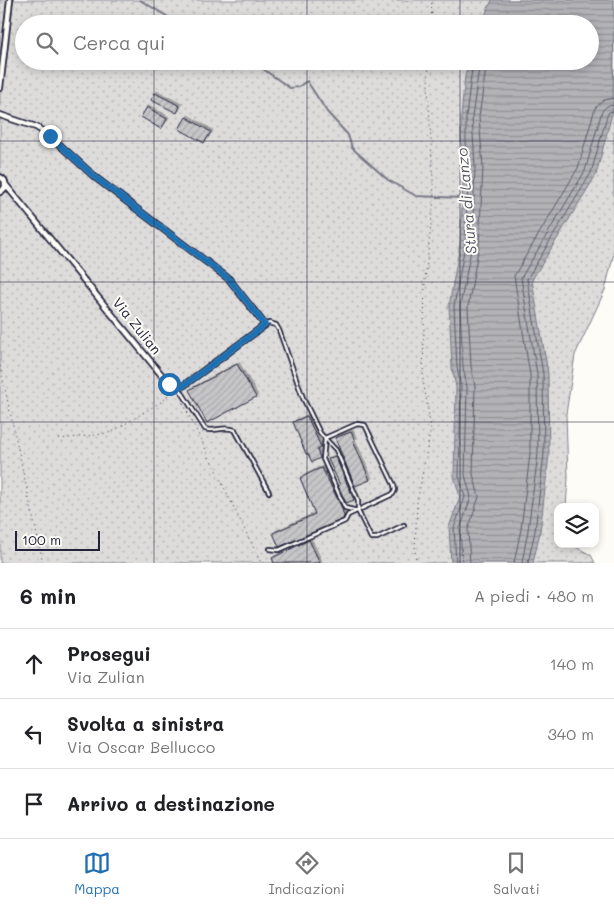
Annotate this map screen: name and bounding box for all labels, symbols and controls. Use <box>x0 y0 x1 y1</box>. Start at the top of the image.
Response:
search box <box>15 15 599 70</box>
icon: search <box>33 29 61 57</box>
text: Cerca qui <box>73 30 165 55</box>
route end <box>39 125 62 148</box>
water label: Stura di Lanzo <box>451 147 481 255</box>
street label: Via Zulian <box>109 293 166 358</box>
route start <box>158 373 181 396</box>
map controls <box>554 503 599 548</box>
button: layers <box>554 503 599 548</box>
scale bar <box>15 528 100 551</box>
text: 100 m <box>22 530 61 549</box>
text: 6 min <box>20 582 76 609</box>
text: A piedi · 480 m <box>474 585 594 606</box>
text: Prosegui <box>67 641 151 666</box>
icon: ahead <box>20 650 48 678</box>
text: 140 m <box>550 653 594 674</box>
text: Via Zulian <box>67 666 145 687</box>
text: Svolta a sinistra <box>67 711 224 736</box>
icon: left <box>20 720 48 748</box>
text: 340 m <box>547 723 594 744</box>
text: Via Oscar Bellucco <box>67 736 215 757</box>
icon: arrive <box>20 790 48 818</box>
text: Arrivo a destinazione <box>67 791 275 816</box>
tab: Mappa <box>74 849 120 898</box>
tab: Indicazioni <box>268 849 345 898</box>
tab: Salvati <box>493 849 540 898</box>

